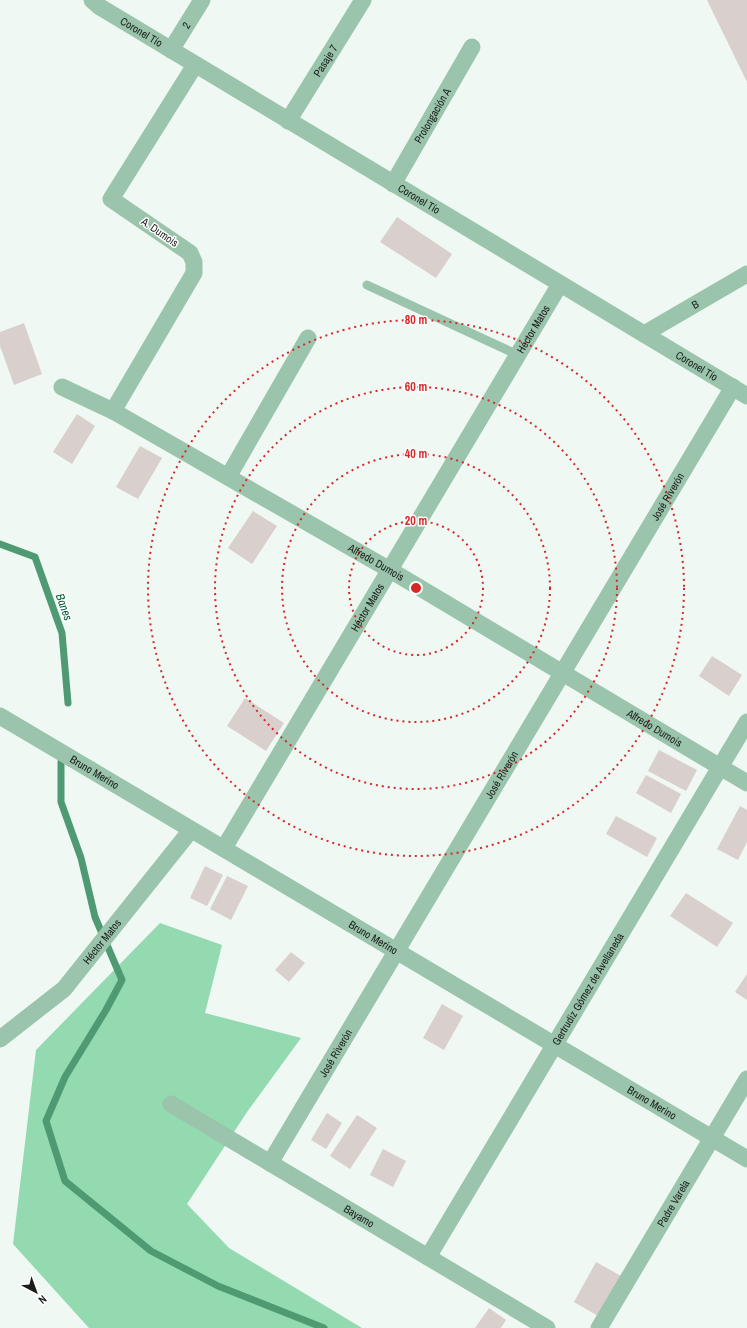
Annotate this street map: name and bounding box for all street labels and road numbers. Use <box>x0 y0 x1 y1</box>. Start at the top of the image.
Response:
street label: Coronel Tío <box>118 14 165 50</box>
street label: 2 <box>179 20 194 31</box>
street label: Pasaje 7 <box>310 42 341 79</box>
street label: Prolongación A <box>411 85 454 146</box>
street label: Coronel Tío <box>395 181 443 217</box>
street label: A. Dumois <box>138 214 182 250</box>
street label: B <box>689 297 701 312</box>
street label: Héctor Matos <box>513 302 553 356</box>
street label: Coronel Tío <box>673 348 721 384</box>
street label: José Riverón <box>648 470 687 523</box>
street label: Alfredo Dumois <box>345 540 407 584</box>
street label: Héctor Matos <box>348 580 387 634</box>
street label: Alfredo Dumois <box>624 705 685 750</box>
street label: José Riverón <box>482 748 521 801</box>
street label: Bruno Merino <box>67 752 122 792</box>
street label: Héctor Matos <box>80 916 124 967</box>
street label: Bruno Merino <box>346 917 400 957</box>
street label: Gertrudiz Gómez de Avellaneda <box>549 930 627 1048</box>
street label: José Riverón <box>316 1027 355 1080</box>
street label: Bruno Merino <box>625 1083 679 1123</box>
street label: Padre Varela <box>654 1177 692 1229</box>
street label: Bayamo <box>341 1202 377 1231</box>

